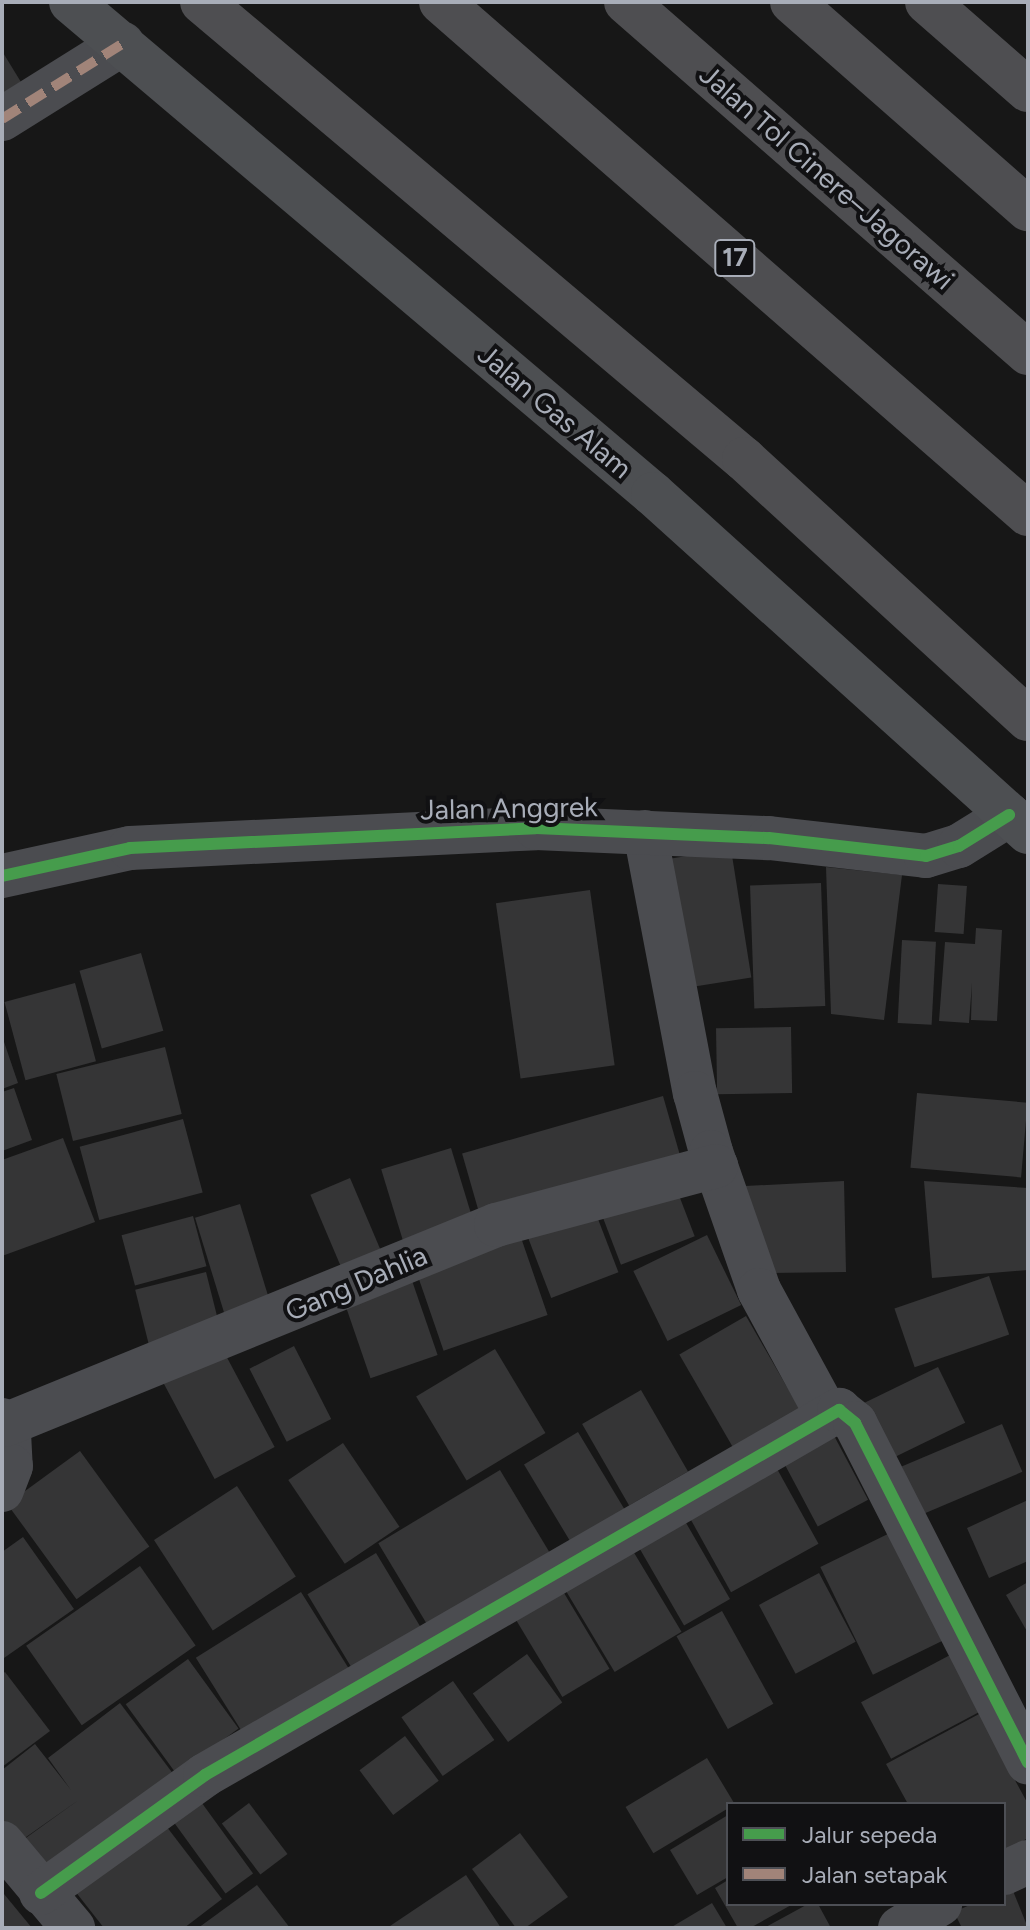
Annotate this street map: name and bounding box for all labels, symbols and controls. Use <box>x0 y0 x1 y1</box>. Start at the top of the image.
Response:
street label: Jalan Tol Cinere–Jagorawi <box>693 57 961 297</box>
road number: 17 <box>713 236 757 280</box>
street label: Jalan Gas Alam <box>471 337 639 485</box>
street label: Jalan Anggrek <box>420 790 598 826</box>
street label: Gang Dahlia <box>280 1238 432 1328</box>
legend <box>726 1802 1006 1906</box>
text: Jalur sepeda <box>802 1820 937 1849</box>
text: Jalan setapak <box>802 1860 947 1889</box>

